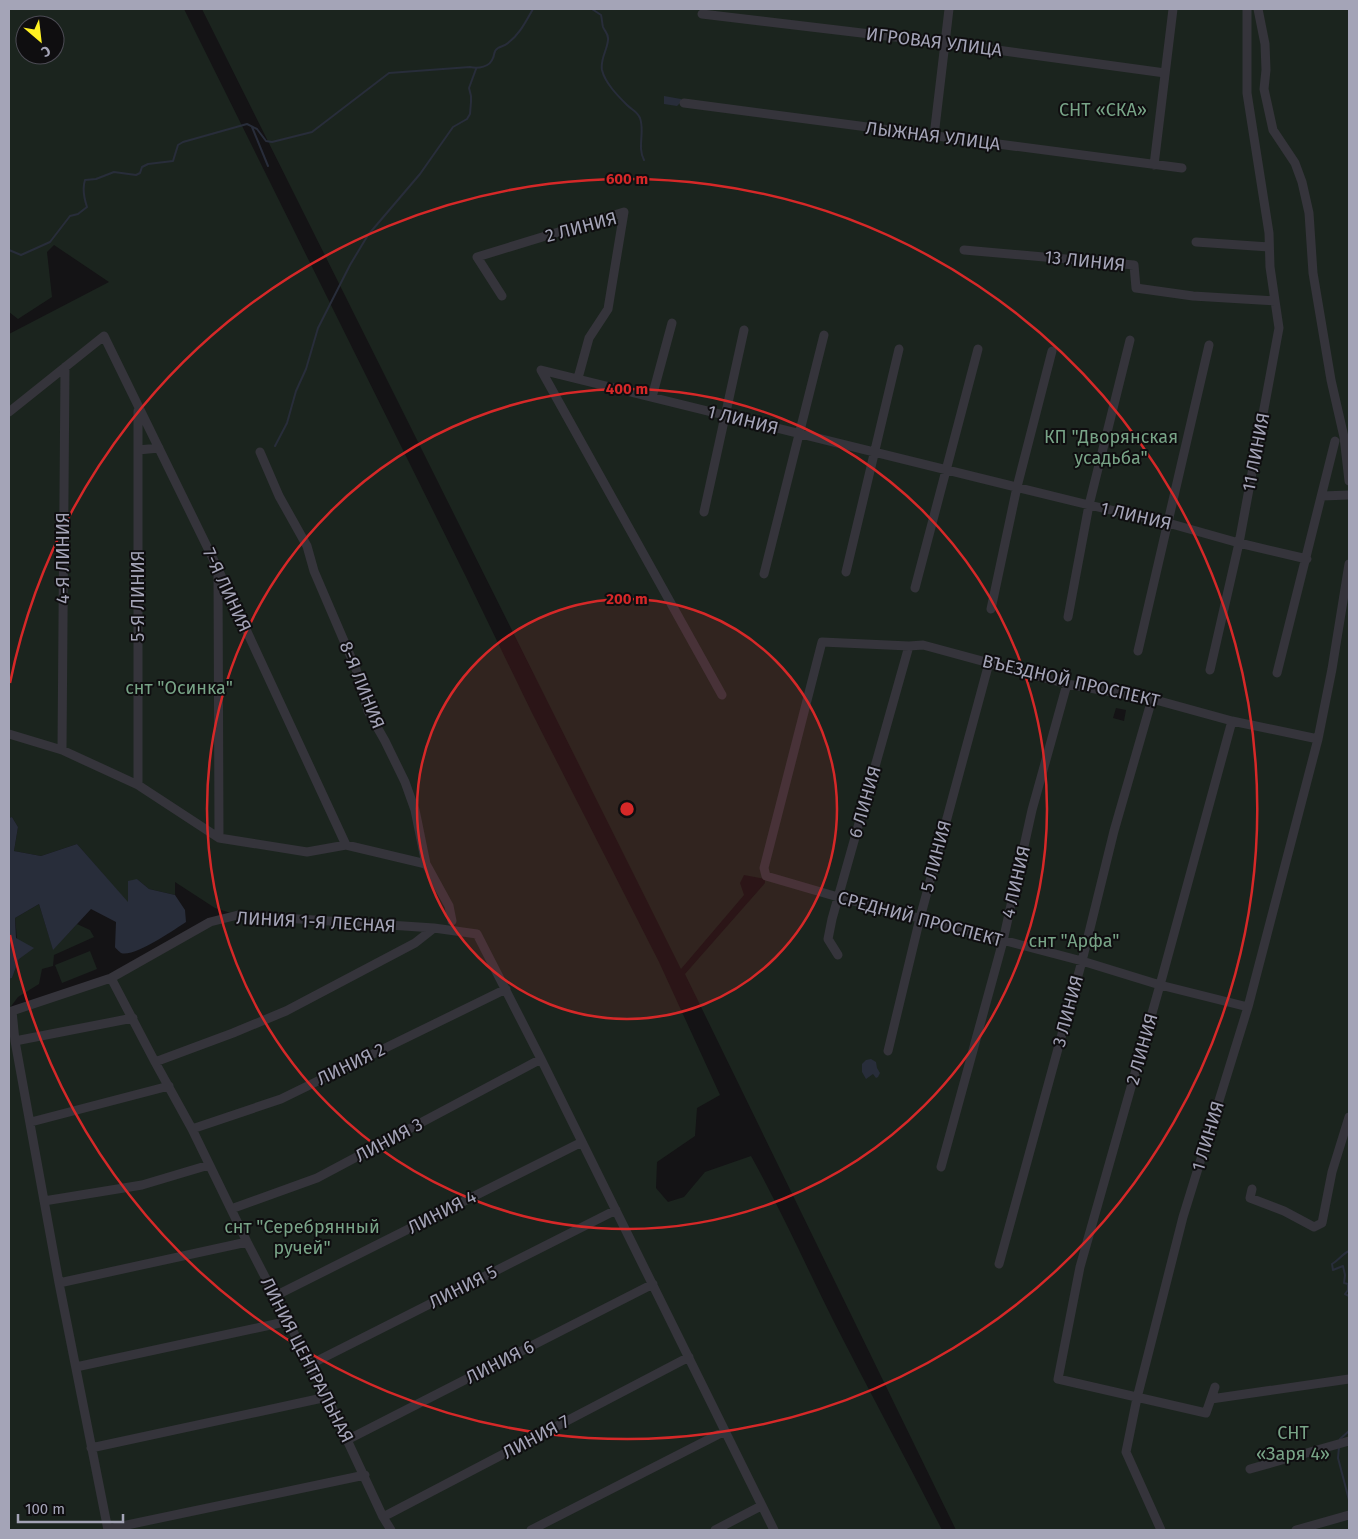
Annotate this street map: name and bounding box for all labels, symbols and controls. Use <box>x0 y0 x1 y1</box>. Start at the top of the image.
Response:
north arrow <box>15 15 65 65</box>
street label: ИГРОВАЯ УЛИЦА <box>865 23 1004 61</box>
text: С <box>38 42 53 60</box>
park label: СНТ «СКА» <box>1059 99 1147 121</box>
street label: ЛЫЖНАЯ УЛИЦА <box>864 117 1002 155</box>
text: 600 m <box>606 170 648 188</box>
street label: 2 ЛИНИЯ <box>543 207 619 247</box>
street label: 13 ЛИНИЯ <box>1043 246 1127 276</box>
text: 400 m <box>606 380 648 398</box>
street label: 1 ЛИНИЯ <box>705 401 781 439</box>
street label: 11 ЛИНИЯ <box>1238 411 1274 493</box>
park label: КП "Дворянская усадьба" <box>1044 426 1178 469</box>
street label: 1 ЛИНИЯ <box>1098 497 1174 535</box>
street label: 4-Я ЛИНИЯ <box>52 512 74 604</box>
street label: 7-Я ЛИНИЯ <box>198 544 256 636</box>
street label: 5-Я ЛИНИЯ <box>127 550 149 642</box>
text: 200 m <box>606 590 648 608</box>
street label: 8-Я ЛИНИЯ <box>335 638 389 732</box>
street label: ВЪЕЗДНОЙ ПРОСПЕКТ <box>980 650 1162 712</box>
park label: снт "Осинка" <box>125 677 233 699</box>
street label: 6 ЛИНИЯ <box>844 763 886 841</box>
centre of rings <box>618 800 636 818</box>
street label: 5 ЛИНИЯ <box>916 818 956 894</box>
street label: 4 ЛИНИЯ <box>997 843 1035 921</box>
street label: СРЕДНИЙ ПРОСПЕКТ <box>835 886 1005 952</box>
street label: ЛИНИЯ 1-Я ЛЕСНАЯ <box>236 907 396 937</box>
park label: снт "Арфа" <box>1028 930 1120 952</box>
street label: 3 ЛИНИЯ <box>1048 973 1088 1049</box>
street label: 2 ЛИНИЯ <box>1121 1011 1163 1087</box>
street label: ЛИНИЯ 2 <box>313 1038 389 1090</box>
street label: 1 ЛИНИЯ <box>1187 1098 1229 1174</box>
street label: ЛИНИЯ 3 <box>351 1113 427 1167</box>
street label: ЛИНИЯ 4 <box>404 1185 480 1239</box>
park label: снт "Серебрянный ручей" <box>224 1216 380 1259</box>
street label: ЛИНИЯ 5 <box>425 1261 501 1313</box>
street label: ЛИНИЯ ЦЕНТРАЛЬНАЯ <box>256 1274 358 1446</box>
street label: ЛИНИЯ 6 <box>462 1335 538 1389</box>
street label: ЛИНИЯ 7 <box>499 1410 573 1464</box>
park label: СНТ «Заря 4» <box>1256 1422 1330 1465</box>
scale bar <box>18 1492 122 1524</box>
text: 100 m <box>25 1500 65 1518</box>

